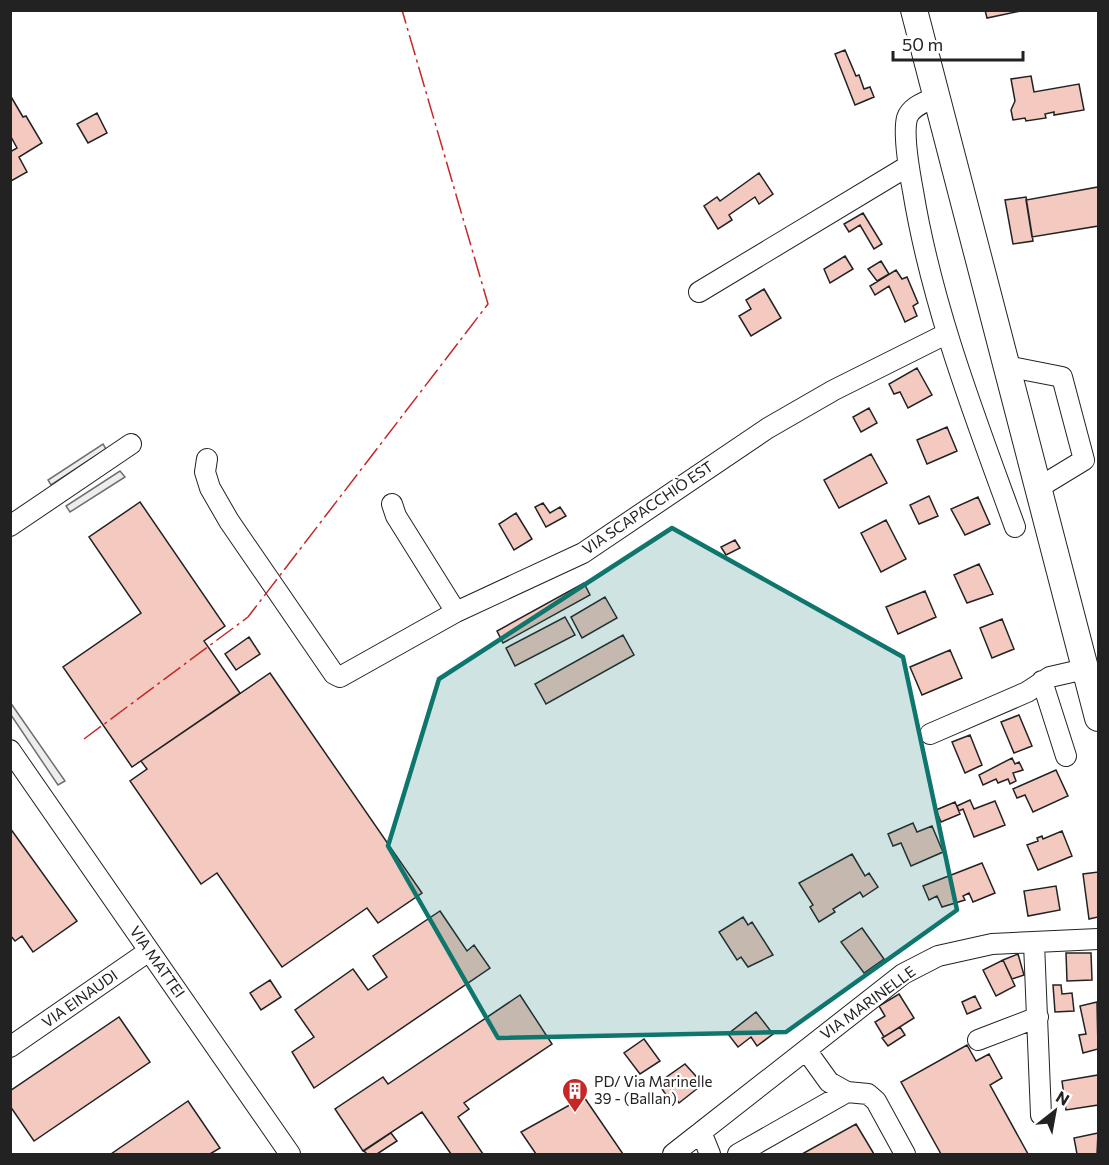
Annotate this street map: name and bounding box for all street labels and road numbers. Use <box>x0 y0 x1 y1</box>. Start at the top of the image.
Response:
street label: VIA SCAPACCHIÒ EST <box>578 456 717 558</box>
street label: VIA MATTEI <box>127 922 189 1001</box>
street label: VIA MARINELLE <box>816 962 918 1043</box>
street label: VIA EINAUDI <box>38 966 121 1031</box>

